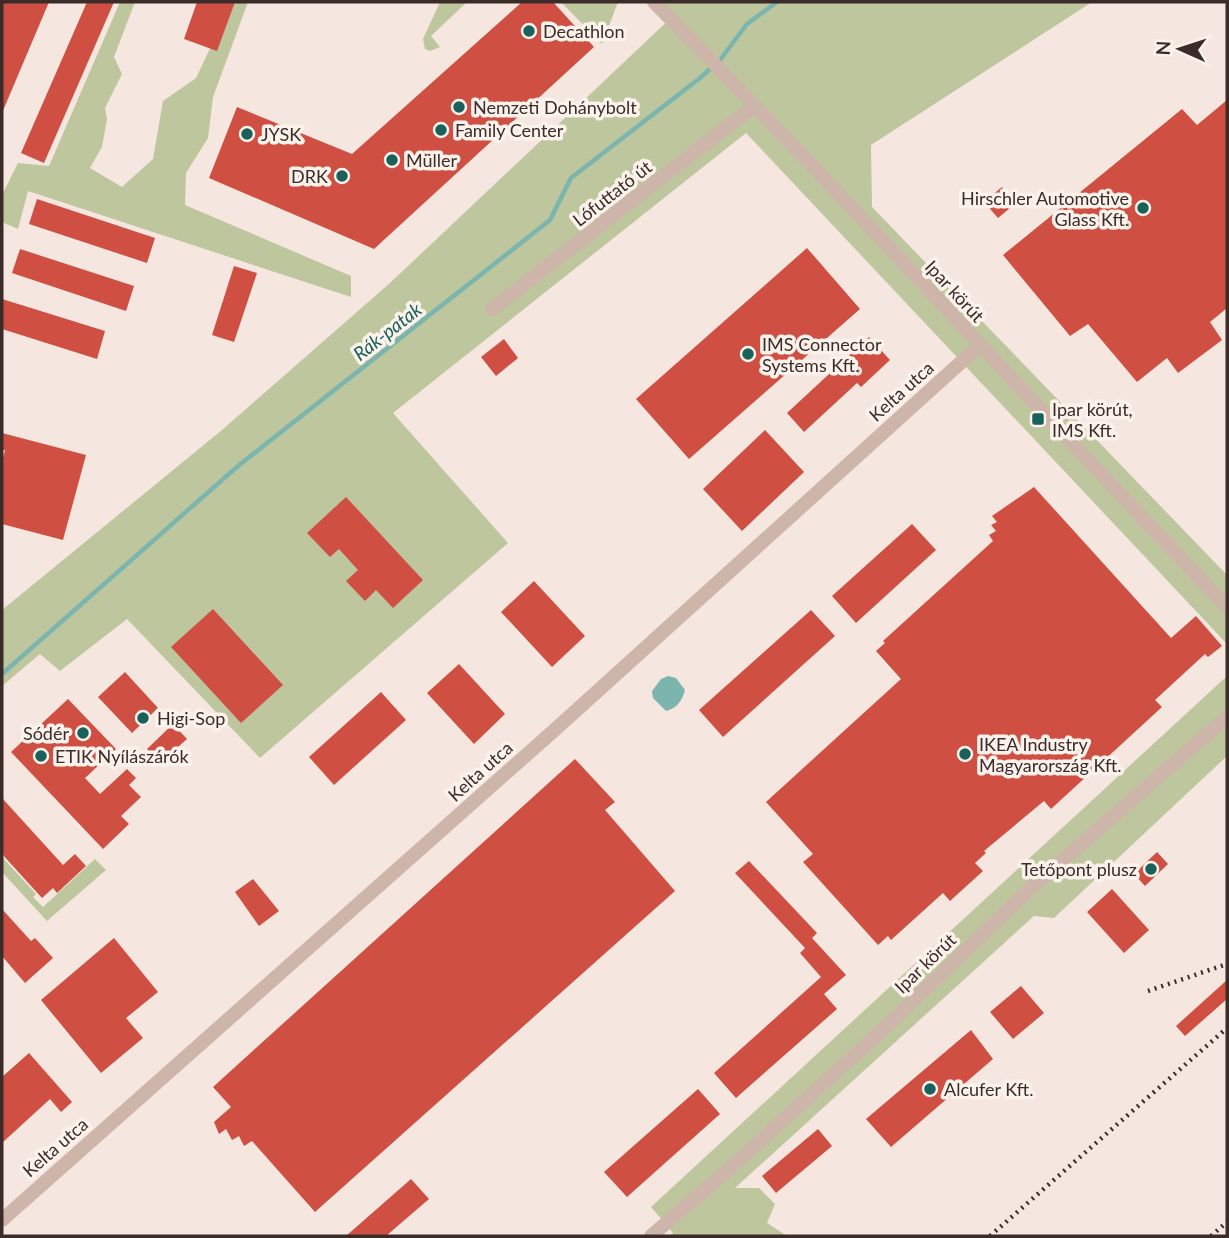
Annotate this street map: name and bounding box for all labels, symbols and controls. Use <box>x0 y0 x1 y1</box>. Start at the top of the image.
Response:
north arrow <box>1145 14 1215 84</box>
place label: Decathlon <box>543 20 625 42</box>
marker: Decathlon <box>521 23 537 39</box>
text: N <box>1151 40 1174 56</box>
place label: Nemzeti Dohánybolt <box>473 96 637 118</box>
marker: Nemzeti Dohánybolt <box>451 99 467 115</box>
place label: Family Center <box>455 119 564 141</box>
marker: Family Center <box>433 122 449 138</box>
place label: JYSK <box>261 123 301 145</box>
marker: JYSK <box>239 126 255 142</box>
place label: Müller <box>406 149 458 171</box>
marker: Müller <box>384 152 400 168</box>
street label: Lófuttató út <box>568 155 656 231</box>
place label: DRK <box>291 165 328 187</box>
marker: DRK <box>334 168 350 184</box>
place label: Hirschler Automotive Glass Kft. <box>961 187 1129 230</box>
marker: Hirschler Automotive Glass Kft. <box>1135 200 1151 216</box>
street label: Ipar körút <box>921 255 990 327</box>
water label: Rák-patak <box>348 297 427 365</box>
place label: IMS Connector Systems Kft. <box>762 333 882 376</box>
marker: IMS Connector Systems Kft. <box>740 346 756 362</box>
street label: Kelta utca <box>864 356 938 426</box>
place label: Ipar körút, IMS Kft. <box>1052 398 1133 441</box>
marker: Ipar körút, IMS Kft. <box>1030 411 1046 427</box>
place label: Higi-Sop <box>157 707 225 729</box>
marker: Higi-Sop <box>135 710 151 726</box>
place label: Sódér <box>23 722 69 744</box>
marker: Sódér <box>75 725 91 741</box>
place label: IKEA Industry Magyarország Kft. <box>979 733 1122 776</box>
street label: Kelta utca <box>443 736 517 806</box>
place label: ETIK Nyílászárók <box>55 745 190 767</box>
marker: IKEA Industry Magyarország Kft. <box>957 746 973 762</box>
marker: ETIK Nyílászárók <box>33 748 49 764</box>
place label: Tetőpont plusz <box>1021 858 1137 880</box>
marker: Tetőpont plusz <box>1143 861 1159 877</box>
street label: Ipar körút <box>890 928 961 998</box>
place label: Alcufer Kft. <box>944 1078 1033 1100</box>
marker: Alcufer Kft. <box>922 1081 938 1097</box>
street label: Kelta utca <box>18 1113 92 1181</box>

